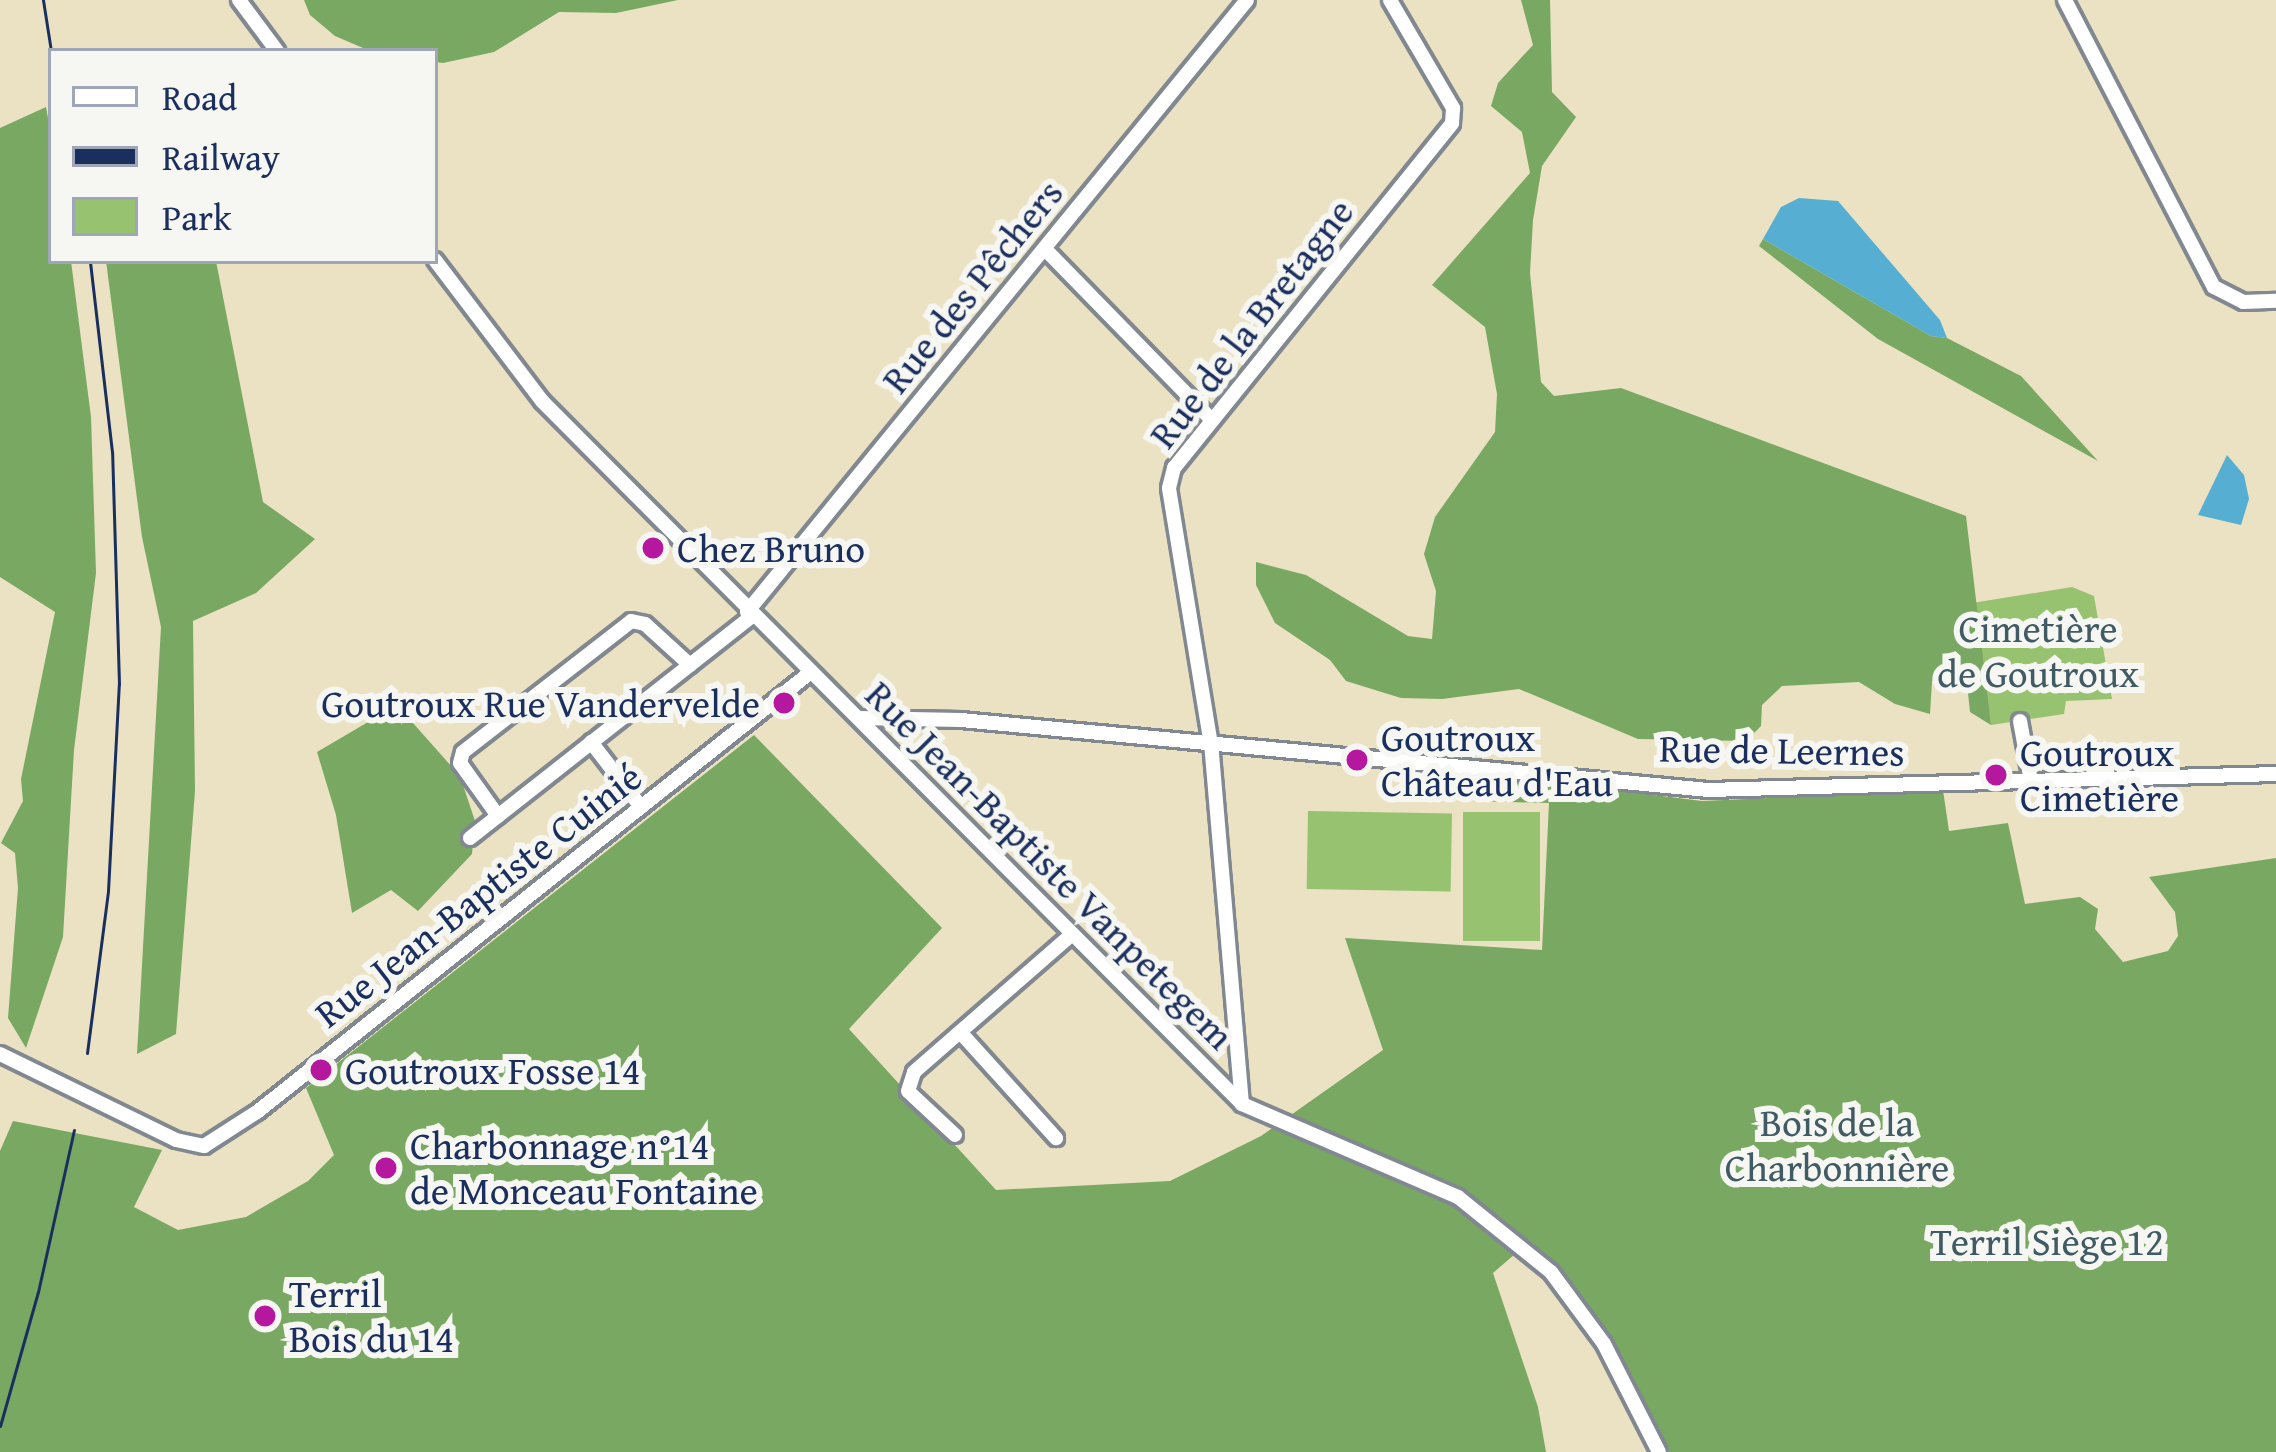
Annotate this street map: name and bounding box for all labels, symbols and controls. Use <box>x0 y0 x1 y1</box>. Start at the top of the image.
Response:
legend <box>48 48 438 264</box>
text: Road <box>162 70 237 123</box>
text: Railway <box>162 130 280 183</box>
street label: Rue des Pêchers <box>872 170 1072 402</box>
street label: Rue de la Bretagne <box>1139 189 1363 457</box>
text: Park <box>162 190 232 243</box>
place label: Chez Bruno <box>677 525 865 571</box>
marker: Chez Bruno <box>640 535 666 561</box>
park label: Cimetière de Goutroux <box>1937 606 2139 697</box>
street label: Rue Jean-Baptiste Vanpetegem <box>856 671 1244 1059</box>
place label: Goutroux Rue Vandervelde <box>321 680 760 726</box>
marker: Goutroux Rue Vandervelde <box>771 690 797 716</box>
place label: Goutroux Château d'Eau <box>1381 715 1613 806</box>
street label: Rue de Leernes <box>1659 724 1905 776</box>
place label: Goutroux Cimetière <box>2020 730 2179 821</box>
marker: Goutroux Château d'Eau <box>1344 747 1370 773</box>
street label: Rue Jean-Baptiste Cuinié <box>305 753 651 1037</box>
marker: Goutroux Cimetière <box>1983 762 2009 788</box>
place label: Goutroux Fosse 14 <box>345 1047 640 1093</box>
marker: Goutroux Fosse 14 <box>308 1057 334 1083</box>
park label: Bois de la Charbonnière <box>1725 1100 1949 1191</box>
place label: Charbonnage n°14 de Monceau Fontaine <box>410 1123 758 1214</box>
marker: Charbonnage n°14 de Monceau Fontaine <box>373 1155 399 1181</box>
park label: Terril Siège 12 <box>1930 1218 2164 1264</box>
place label: Terril Bois du 14 <box>289 1271 454 1362</box>
marker: Terril Bois du 14 <box>252 1303 278 1329</box>

